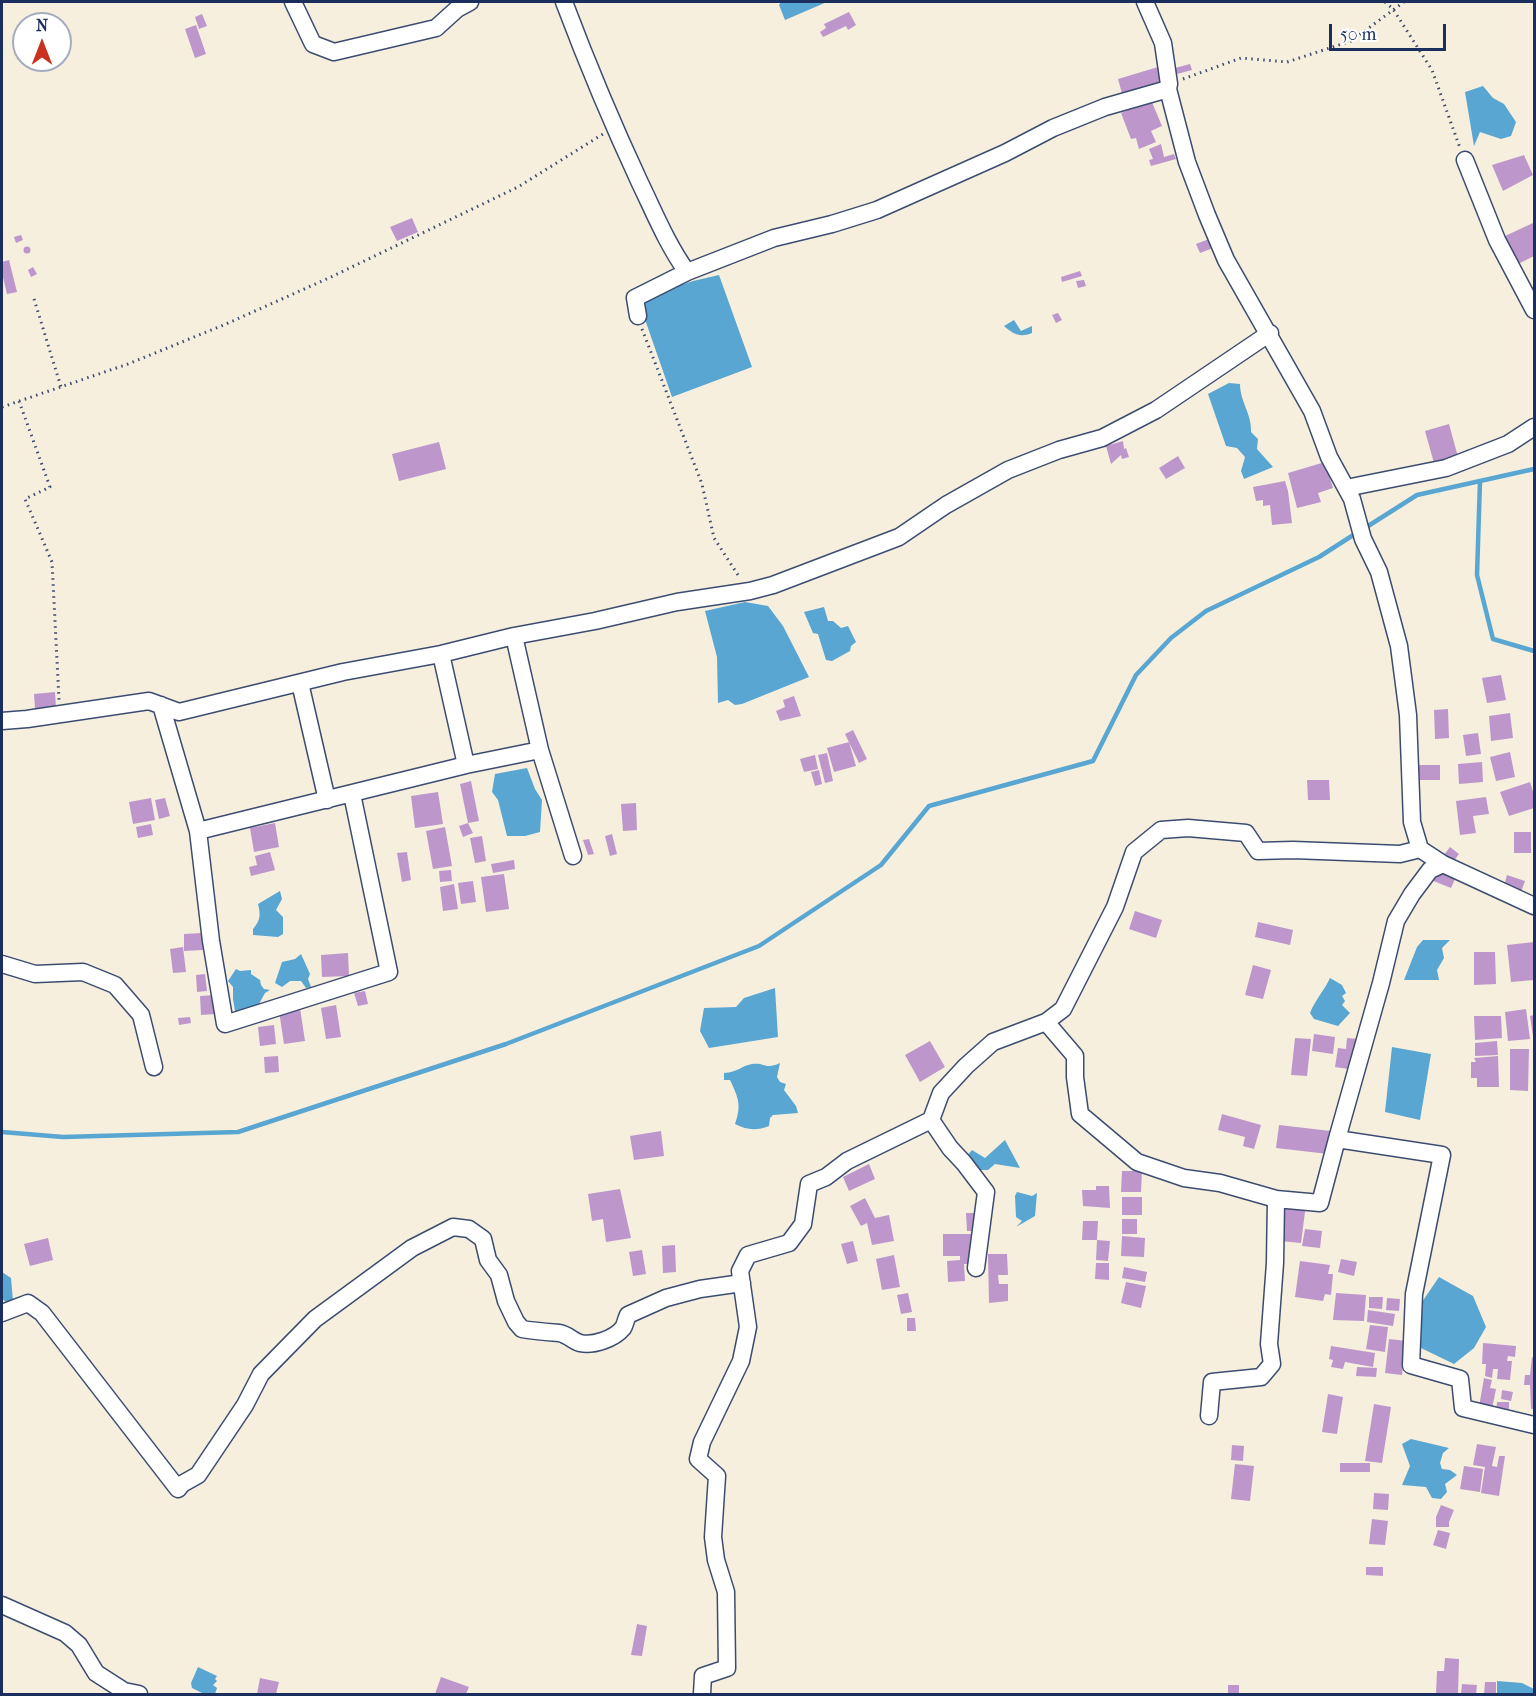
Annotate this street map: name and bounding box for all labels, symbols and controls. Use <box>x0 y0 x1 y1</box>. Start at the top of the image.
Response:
north arrow <box>12 12 72 72</box>
scale bar <box>1332 12 1449 50</box>
text: N <box>36 16 48 35</box>
text: 50 m <box>1340 24 1376 45</box>

